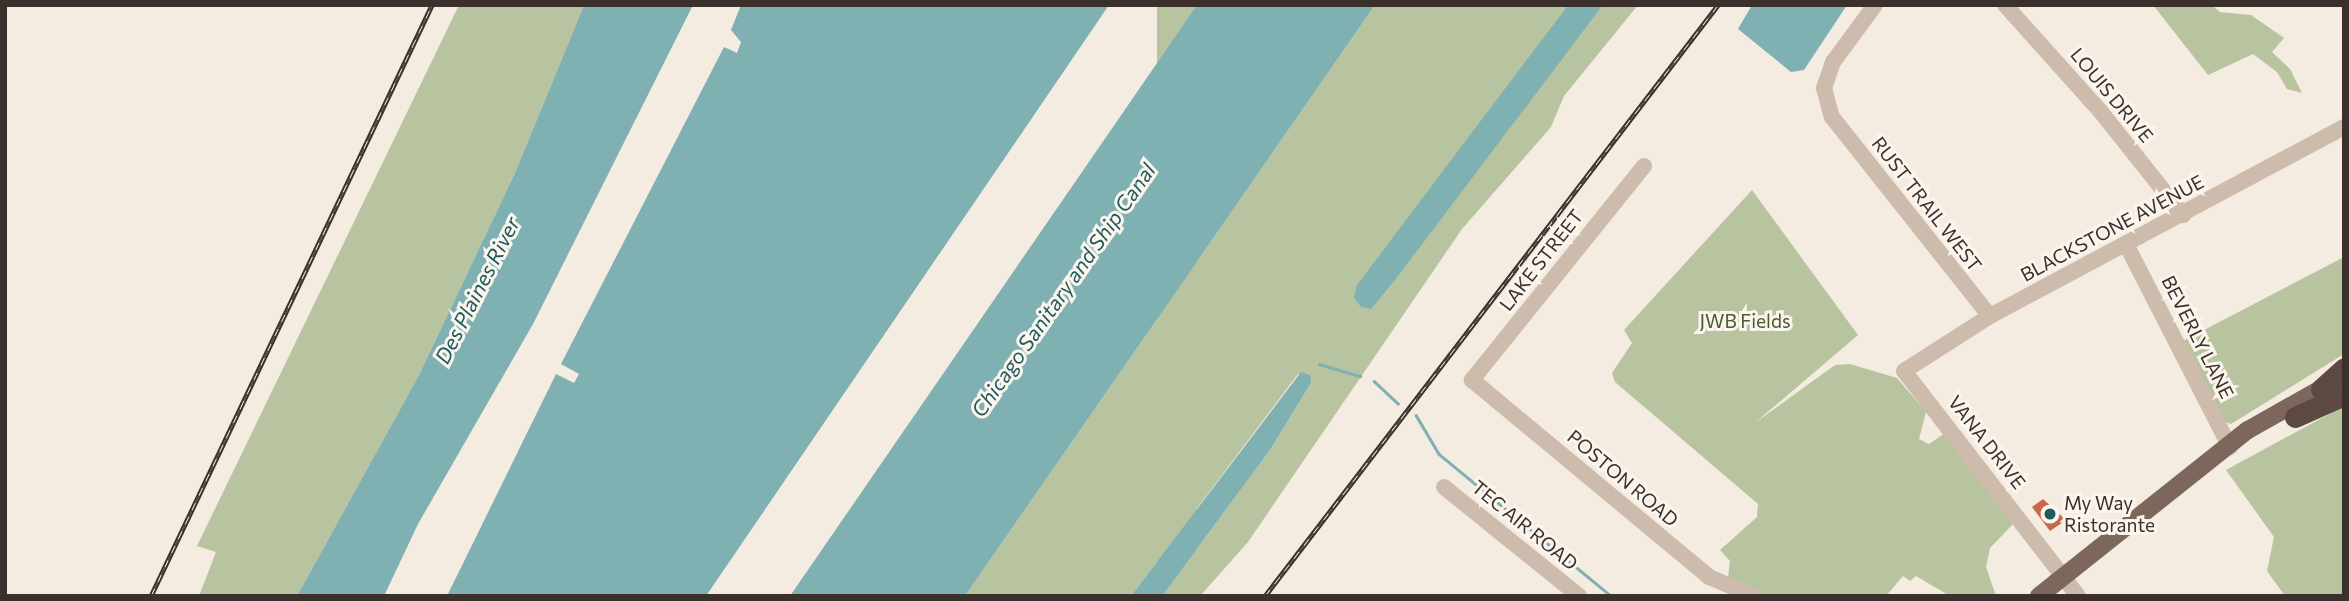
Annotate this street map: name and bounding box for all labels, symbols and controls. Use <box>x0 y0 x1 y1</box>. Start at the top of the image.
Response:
street label: LOUIS DRIVE <box>2066 43 2158 147</box>
street label: RUST TRAIL WEST <box>1867 132 1987 276</box>
water label: Chicago Sanitary and Ship Canal <box>966 158 1160 422</box>
street label: BLACKSTONE AVENUE <box>2016 170 2208 286</box>
street label: LAKE STREET <box>1494 205 1588 315</box>
water label: Des Plaines River <box>429 212 525 368</box>
street label: BEVERLY LANE <box>2157 272 2239 402</box>
park label: JWB Fields <box>1699 310 1791 332</box>
street label: VANA DRIVE <box>1943 391 2031 493</box>
street label: POSTON ROAD <box>1563 425 1683 531</box>
street label: TEC AIR ROAD <box>1468 475 1582 575</box>
place label: My Way Ristorante <box>2064 492 2155 536</box>
marker: My Way Ristorante <box>2042 506 2058 522</box>

